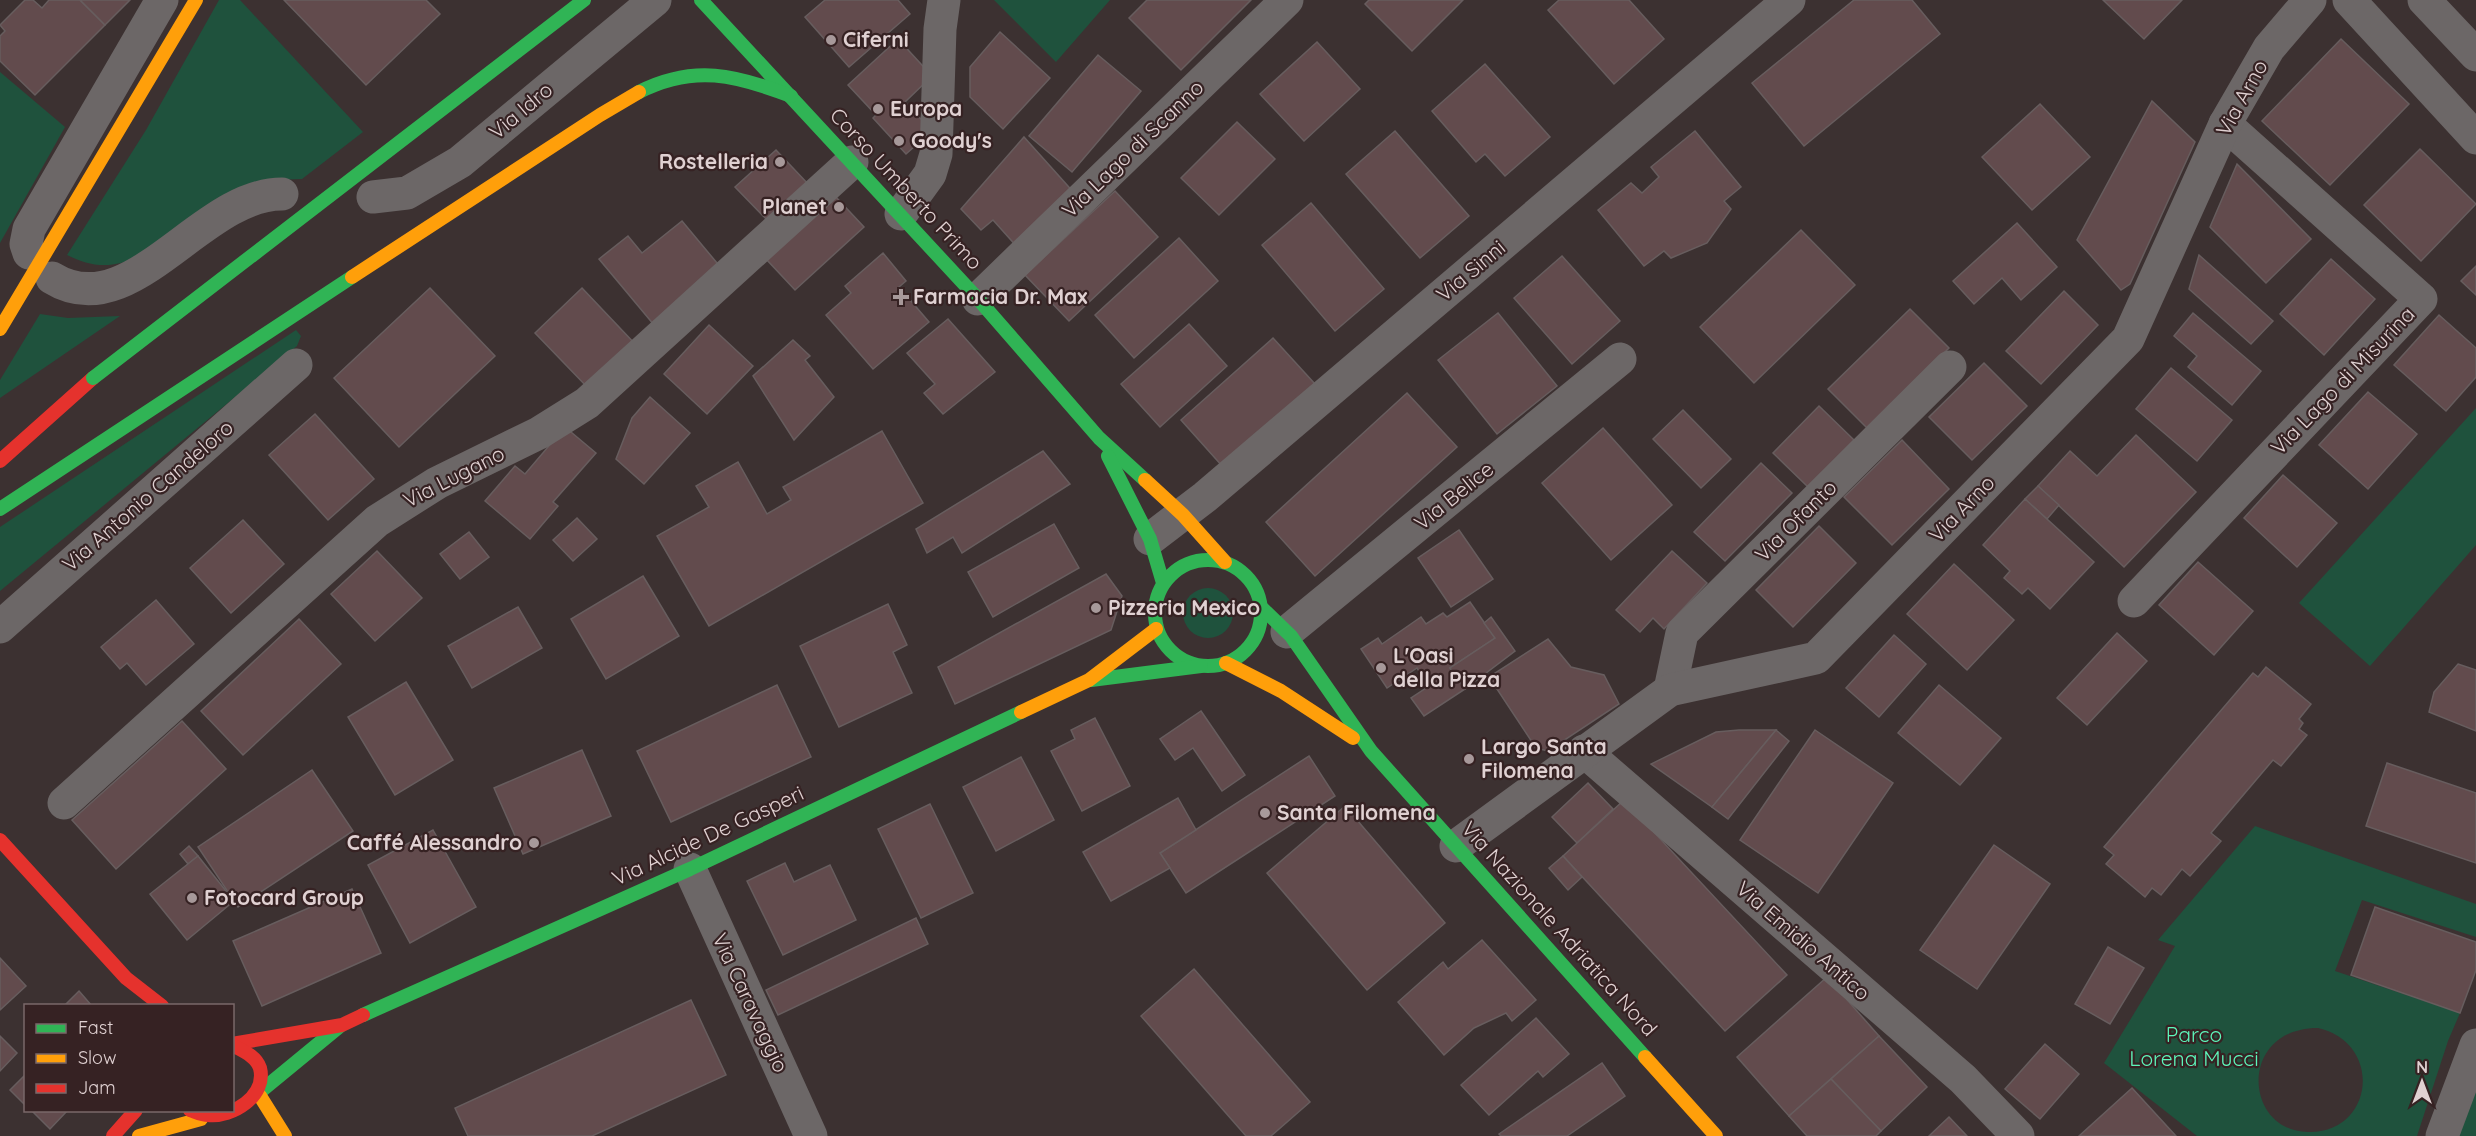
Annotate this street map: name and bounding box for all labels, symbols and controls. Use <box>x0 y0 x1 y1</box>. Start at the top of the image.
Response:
place label: Ciferni <box>843 26 909 52</box>
marker: Ciferni <box>824 33 838 47</box>
street label: Via Arno <box>2210 55 2273 140</box>
street label: Via Lago di Scanno <box>1056 74 1209 223</box>
street label: Via Idro <box>483 76 558 144</box>
place label: Europa <box>890 95 962 121</box>
street label: Corso Umberto Primo <box>825 102 989 275</box>
marker: Europa <box>871 102 885 116</box>
place label: Goody's <box>911 127 992 153</box>
marker: Goody's <box>892 134 906 148</box>
place label: Rostelleria <box>659 148 768 174</box>
marker: Rostelleria <box>773 155 787 169</box>
place label: Planet <box>762 193 827 219</box>
marker: Planet <box>832 200 846 214</box>
street label: Via Sinni <box>1431 234 1510 307</box>
place label: Farmacia Dr. Max <box>913 283 1088 309</box>
marker: Farmacia Dr. Max <box>894 290 908 304</box>
street label: Via Lago di Misurina <box>2265 301 2420 460</box>
street label: Via Antonio Candeloro <box>56 414 238 577</box>
street label: Via Lugano <box>398 439 509 513</box>
street label: Via Belice <box>1408 455 1498 535</box>
street label: Via Arno <box>1923 469 2000 547</box>
street label: Via Ofanto <box>1749 474 1842 567</box>
place label: Pizzeria Mexico <box>1108 594 1260 620</box>
marker: Pizzeria Mexico <box>1089 601 1103 615</box>
place label: L'Oasi della Pizza <box>1393 642 1500 692</box>
marker: L'Oasi della Pizza <box>1374 661 1388 675</box>
place label: Largo Santa Filomena <box>1481 733 1607 783</box>
marker: Largo Santa Filomena <box>1462 752 1476 766</box>
street label: Via Alcide De Gasperi <box>608 779 807 891</box>
place label: Santa Filomena <box>1277 799 1436 825</box>
marker: Santa Filomena <box>1258 806 1272 820</box>
street label: Via Nazionale Adriatica Nord <box>1456 816 1663 1041</box>
place label: Caffé Alessandro <box>347 829 522 855</box>
marker: Caffé Alessandro <box>527 836 541 850</box>
street label: Via Emidio Antico <box>1731 875 1876 1006</box>
place label: Fotocard Group <box>204 884 364 910</box>
marker: Fotocard Group <box>185 891 199 905</box>
street label: Via Caravaggio <box>707 929 795 1076</box>
legend <box>24 1004 234 1112</box>
text: Fast <box>78 1016 113 1039</box>
park label: Parco Lorena Mucci <box>2129 1021 2259 1071</box>
text: Slow <box>78 1046 116 1069</box>
north arrow <box>2392 1052 2452 1112</box>
text: N <box>2416 1057 2428 1077</box>
text: Jam <box>78 1076 116 1099</box>

